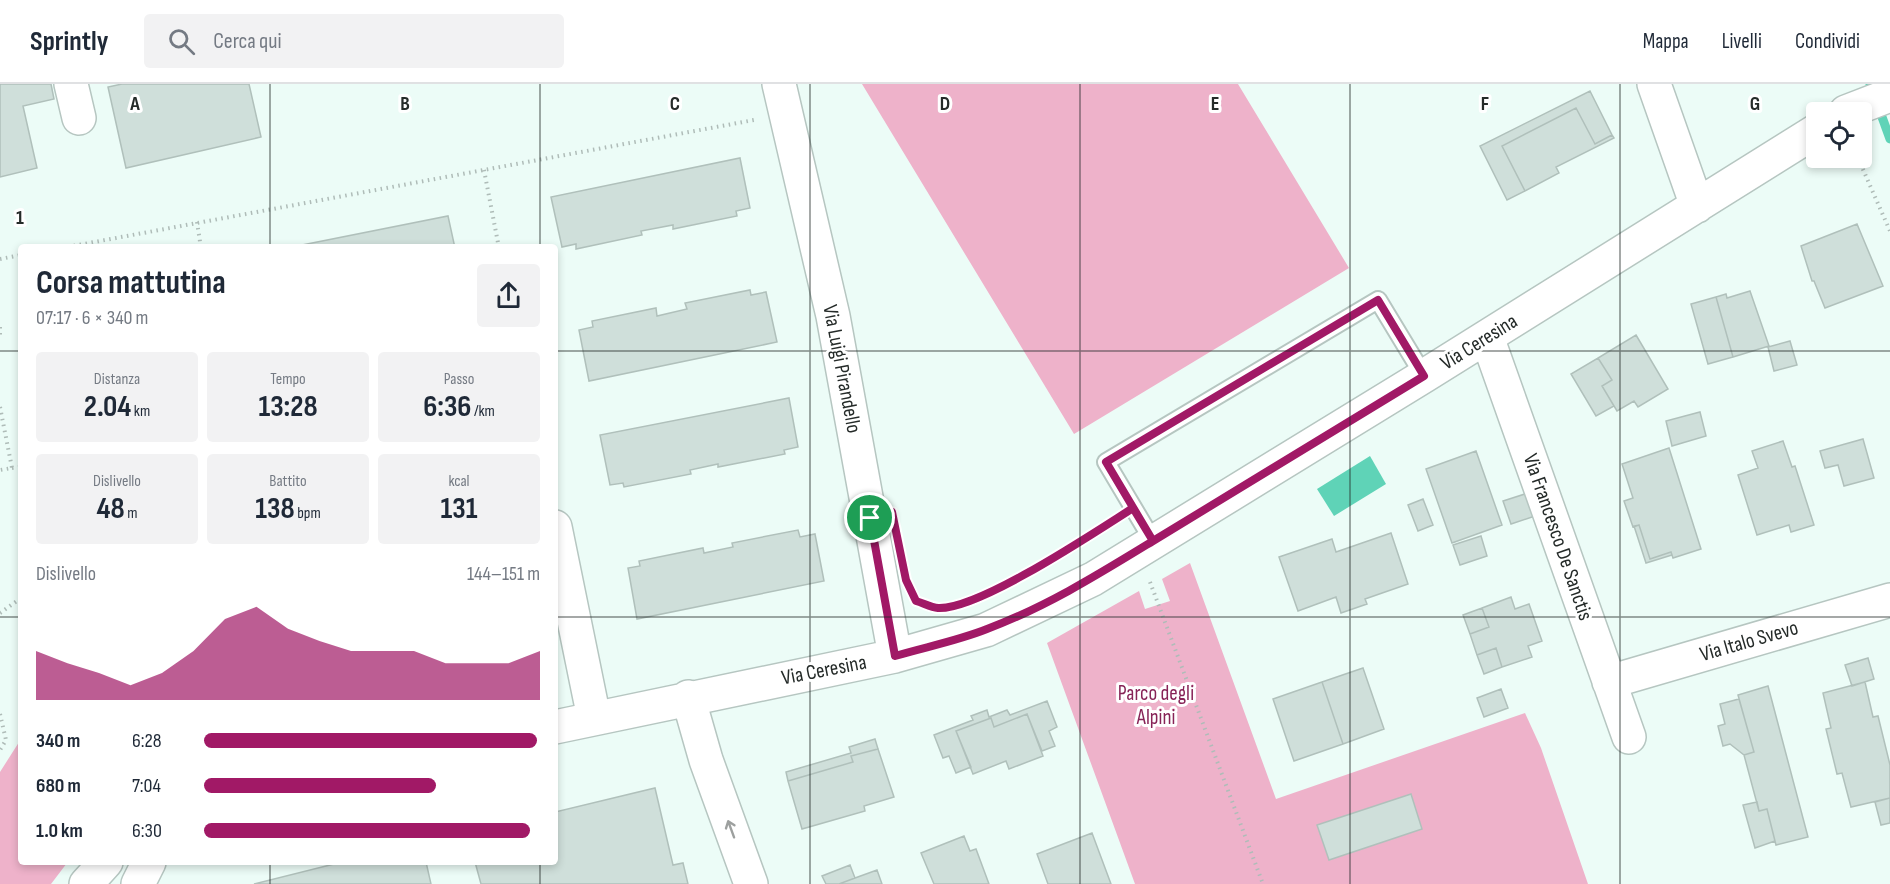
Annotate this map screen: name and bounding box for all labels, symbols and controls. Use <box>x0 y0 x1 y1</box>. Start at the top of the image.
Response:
search box <box>144 14 564 68</box>
text: Sprintly <box>30 25 108 58</box>
icon: search <box>165 25 198 58</box>
text: Cerca qui <box>213 28 282 55</box>
text: Mappa <box>1643 29 1689 54</box>
text: Livelli <box>1722 29 1762 54</box>
text: Condividi <box>1795 29 1860 54</box>
text: A <box>129 92 140 116</box>
text: B <box>400 92 410 116</box>
text: C <box>670 92 680 116</box>
text: D <box>940 92 950 116</box>
text: E <box>1211 92 1219 116</box>
text: F <box>1481 92 1489 116</box>
text: G <box>1750 92 1760 116</box>
map controls <box>1806 102 1872 168</box>
button: locate <box>1806 102 1872 168</box>
text: 1 <box>16 206 24 230</box>
text: Corsa mattutina <box>36 263 226 303</box>
button: share <box>477 264 540 327</box>
street label: Via Luigi Pirandello <box>817 303 867 435</box>
text: 07:17 · 6 × 340 m <box>36 306 148 330</box>
street label: Via Ceresina <box>1436 309 1522 375</box>
text: Distanza <box>94 370 140 389</box>
text: Tempo <box>270 370 306 389</box>
text: Passo <box>444 370 474 389</box>
text: 2.04 <box>84 389 131 425</box>
text: 13:28 <box>258 389 318 425</box>
text: 6:36 <box>423 389 472 425</box>
text: km <box>131 402 150 421</box>
text: /km <box>472 402 495 421</box>
street label: Via Francesco De Sanctis <box>1518 450 1598 624</box>
text: Dislivello <box>93 472 141 491</box>
text: Battito <box>269 472 307 491</box>
text: kcal <box>448 472 470 491</box>
text: 48 <box>97 491 125 527</box>
text: 138 <box>255 491 295 527</box>
text: 131 <box>441 491 477 527</box>
pin <box>844 492 895 543</box>
icon: arrive <box>853 501 886 534</box>
text: m <box>125 504 137 523</box>
text: bpm <box>295 504 321 523</box>
text: Dislivello <box>36 562 96 586</box>
text: 144–151 m <box>467 562 540 586</box>
street label: Via Italo Svevo <box>1697 615 1801 667</box>
street label: Via Ceresina <box>779 650 869 690</box>
park label: Parco degli Alpini <box>1118 681 1194 730</box>
text: 340 m <box>36 729 80 753</box>
text: 6:28 <box>132 729 162 753</box>
text: 680 m <box>36 774 81 798</box>
text: 7:04 <box>132 774 161 798</box>
text: 1.0 km <box>36 819 83 843</box>
text: 6:30 <box>132 819 162 843</box>
one-way arrow <box>725 820 736 839</box>

